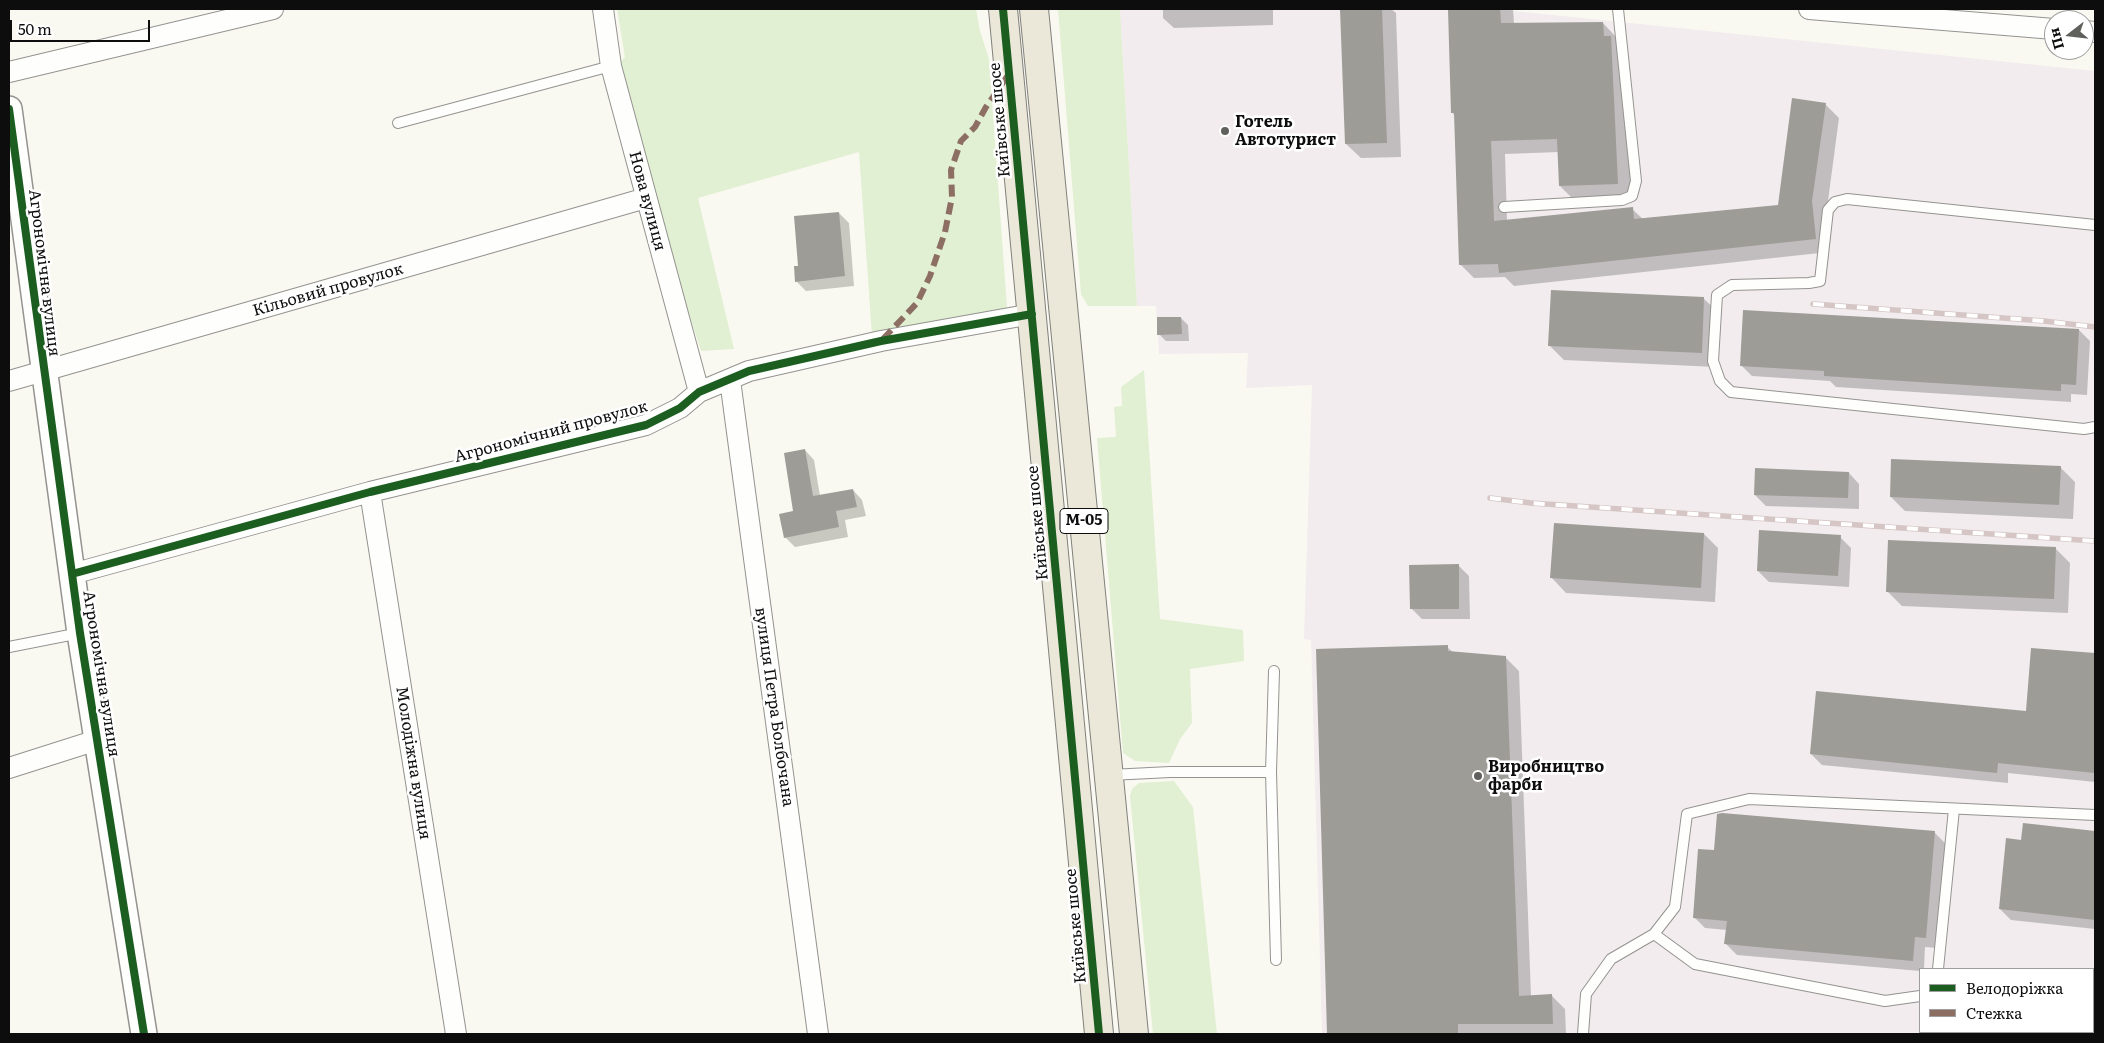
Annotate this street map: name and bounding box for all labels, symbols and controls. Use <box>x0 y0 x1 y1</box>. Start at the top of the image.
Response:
scale bar <box>12 10 152 42</box>
north arrow <box>2044 10 2094 60</box>
text: 50 m <box>18 17 52 40</box>
text: Пн <box>2043 26 2068 52</box>
street label: Київське шосе <box>985 62 1015 178</box>
place label: Готель Автотурист <box>1235 112 1336 150</box>
marker: Готель Автотурист <box>1219 125 1231 137</box>
street label: Нова вулиця <box>624 149 670 253</box>
street label: Агрономічна вулиця <box>24 188 64 358</box>
street label: Кільовий провулок <box>251 259 405 321</box>
street label: Агрономічний провулок <box>452 397 650 467</box>
street label: Київське шосе <box>1023 465 1053 581</box>
road number: М-05 <box>1060 508 1108 534</box>
street label: Агрономічна вулиця <box>78 589 124 759</box>
street label: вулиця Петра Болбочана <box>750 606 798 808</box>
street label: Молодіжна вулиця <box>391 685 435 841</box>
place label: Виробництво фарби <box>1488 757 1604 795</box>
marker: Виробництво фарби <box>1472 770 1484 782</box>
street label: Київське шосе <box>1061 868 1091 984</box>
legend <box>1919 968 2094 1033</box>
text: Велодоріжка <box>1966 976 2063 999</box>
text: Стежка <box>1966 1001 2022 1024</box>

